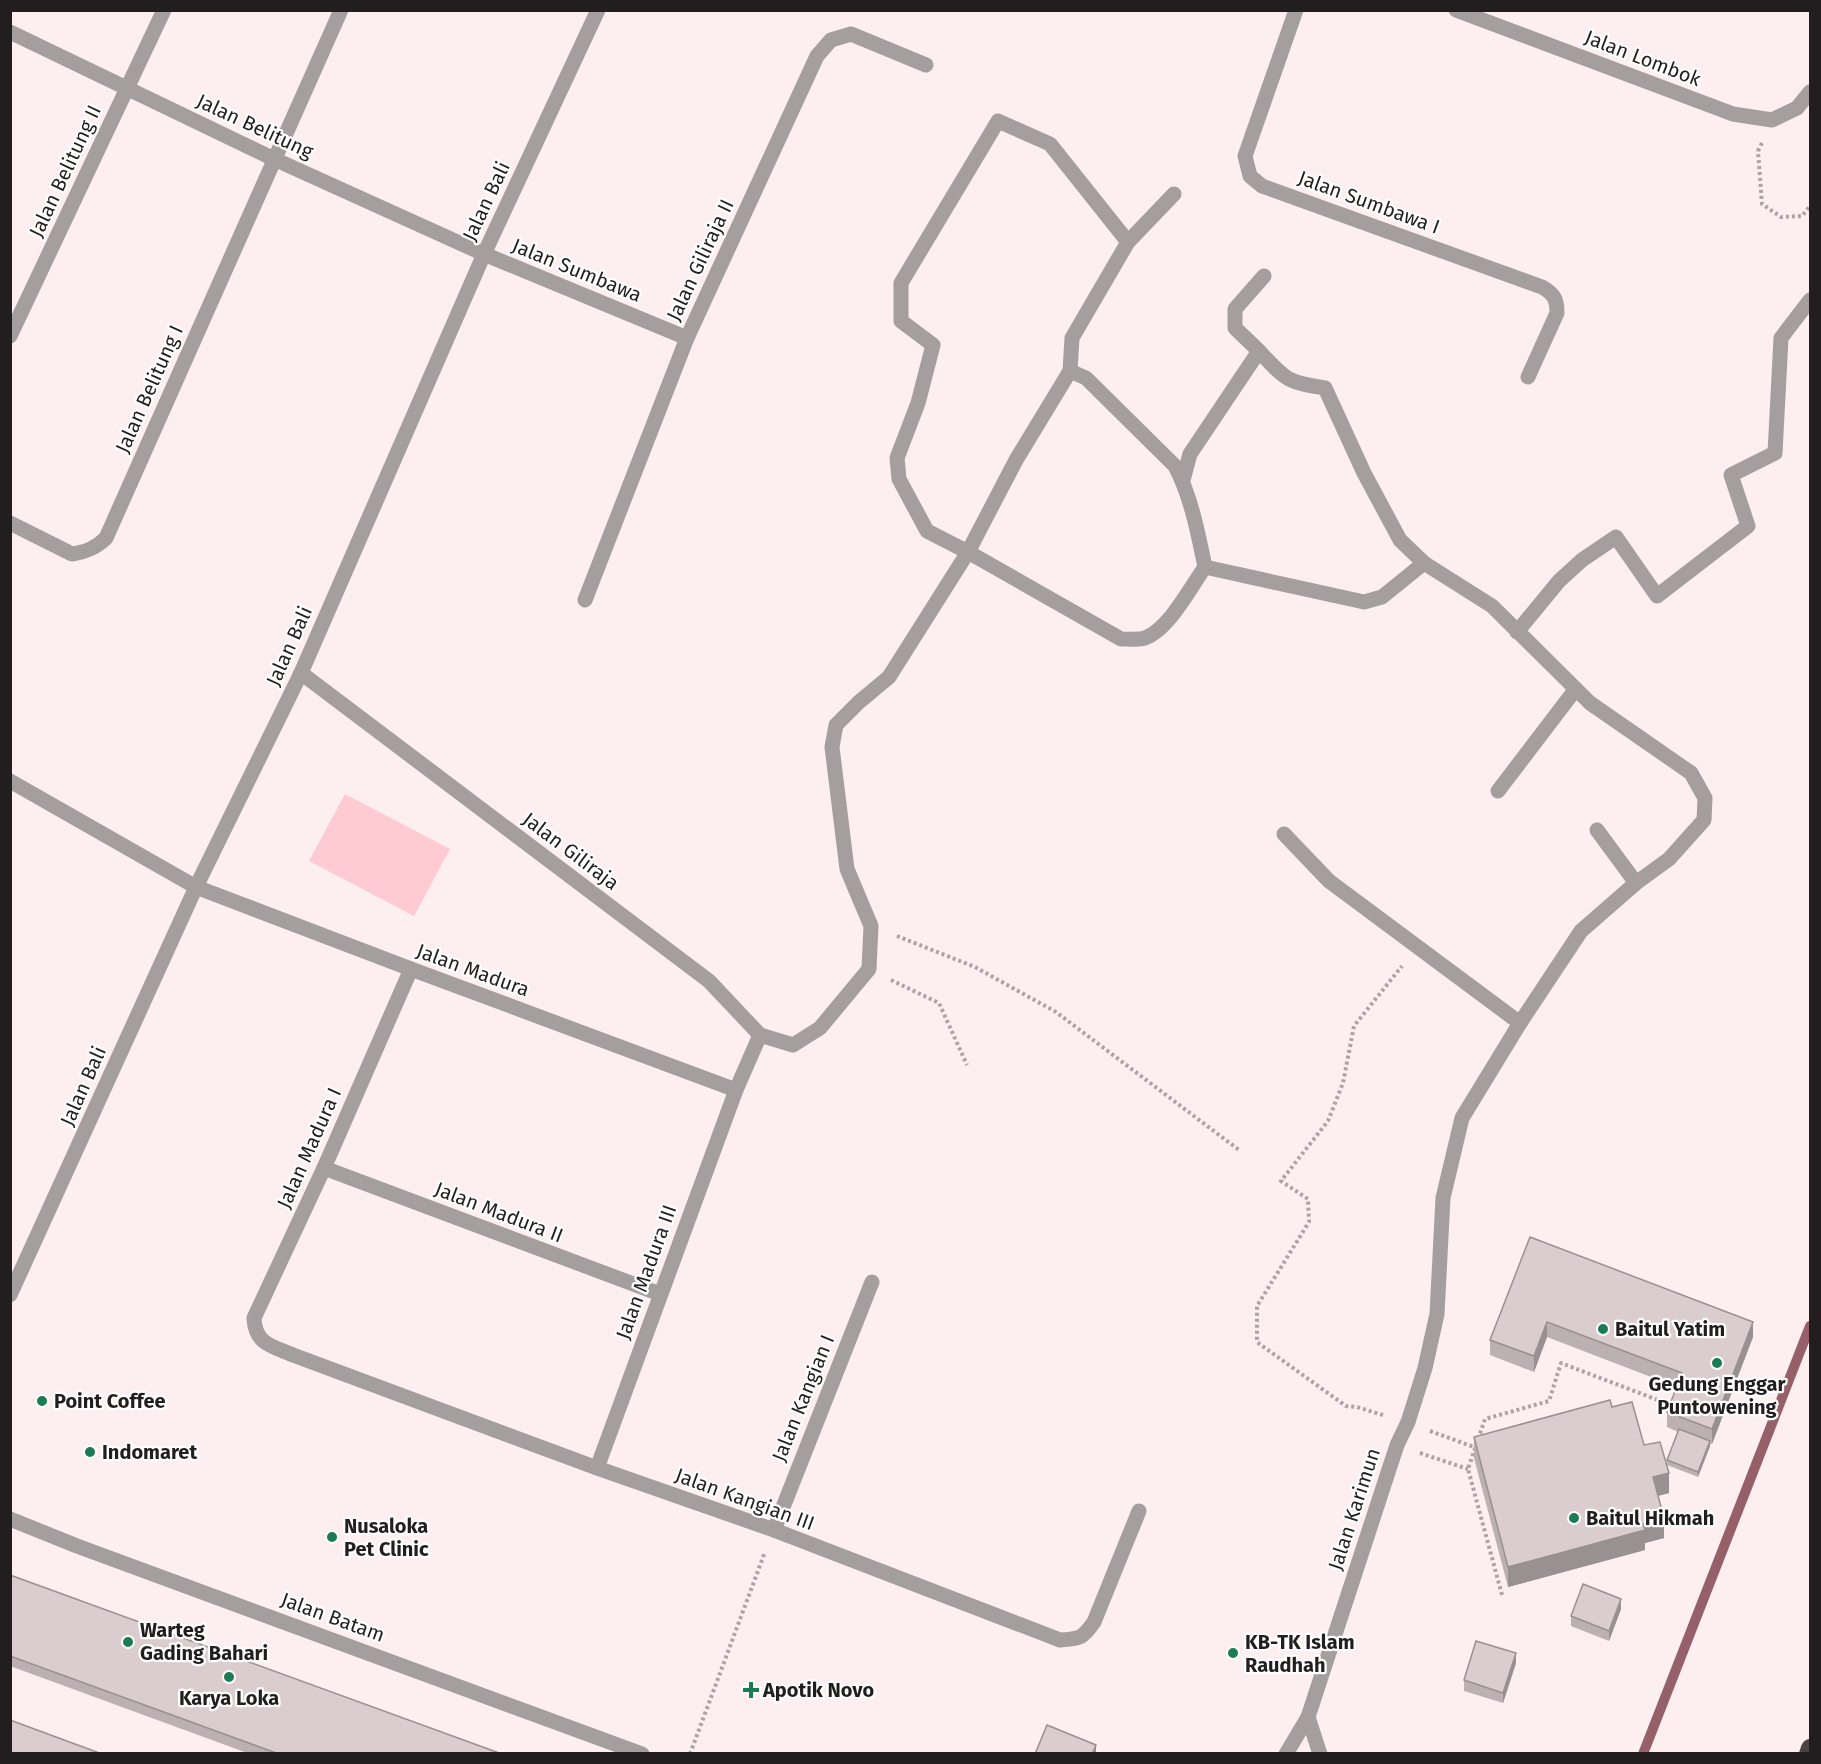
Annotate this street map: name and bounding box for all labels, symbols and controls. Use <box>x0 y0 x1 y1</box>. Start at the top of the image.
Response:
street label: Jalan Lombok <box>1582 25 1705 91</box>
street label: Jalan Belitung <box>193 89 318 164</box>
street label: Jalan Belitung II <box>24 101 106 241</box>
street label: Jalan Bali <box>457 158 515 244</box>
street label: Jalan Sumbawa I <box>1295 165 1443 239</box>
street label: Jalan Giliraja II <box>661 195 739 325</box>
street label: Jalan Sumbawa <box>509 233 645 307</box>
street label: Jalan Belitung I <box>110 321 188 457</box>
street label: Jalan Bali <box>261 602 317 690</box>
street label: Jalan Giliraja <box>518 807 624 895</box>
street label: Jalan Madura <box>413 938 533 1002</box>
street label: Jalan Bali <box>55 1042 111 1130</box>
street label: Jalan Madura I <box>272 1084 346 1212</box>
street label: Jalan Madura II <box>431 1177 567 1247</box>
street label: Jalan Madura III <box>611 1201 681 1343</box>
place label: Baitul Yatim <box>1615 1317 1725 1341</box>
marker: Baitul Yatim <box>1596 1322 1610 1336</box>
street label: Jalan Kangian I <box>767 1331 839 1465</box>
marker: Gedung Enggar Puntowening <box>1710 1356 1724 1370</box>
place label: Gedung Enggar Puntowening <box>1648 1372 1787 1419</box>
place label: Point Coffee <box>54 1389 166 1413</box>
marker: Point Coffee <box>35 1394 49 1408</box>
place label: Indomaret <box>102 1440 197 1464</box>
marker: Indomaret <box>83 1445 97 1459</box>
street label: Jalan Karimun <box>1323 1445 1385 1573</box>
street label: Jalan Kangian III <box>672 1463 818 1535</box>
place label: Baitul Hikmah <box>1586 1506 1714 1530</box>
marker: Baitul Hikmah <box>1567 1511 1581 1525</box>
place label: Nusaloka Pet Clinic <box>344 1514 429 1561</box>
marker: Nusaloka Pet Clinic <box>325 1530 339 1544</box>
street label: Jalan Batam <box>278 1587 388 1647</box>
place label: Warteg Gading Bahari <box>140 1618 268 1665</box>
place label: KB-TK Islam Raudhah <box>1245 1630 1355 1677</box>
marker: Warteg Gading Bahari <box>121 1635 135 1649</box>
marker: KB-TK Islam Raudhah <box>1226 1646 1240 1660</box>
marker: Karya Loka <box>222 1670 236 1684</box>
place label: Apotik Novo <box>762 1678 874 1702</box>
marker: Apotik Novo <box>744 1683 758 1697</box>
place label: Karya Loka <box>179 1686 279 1710</box>

